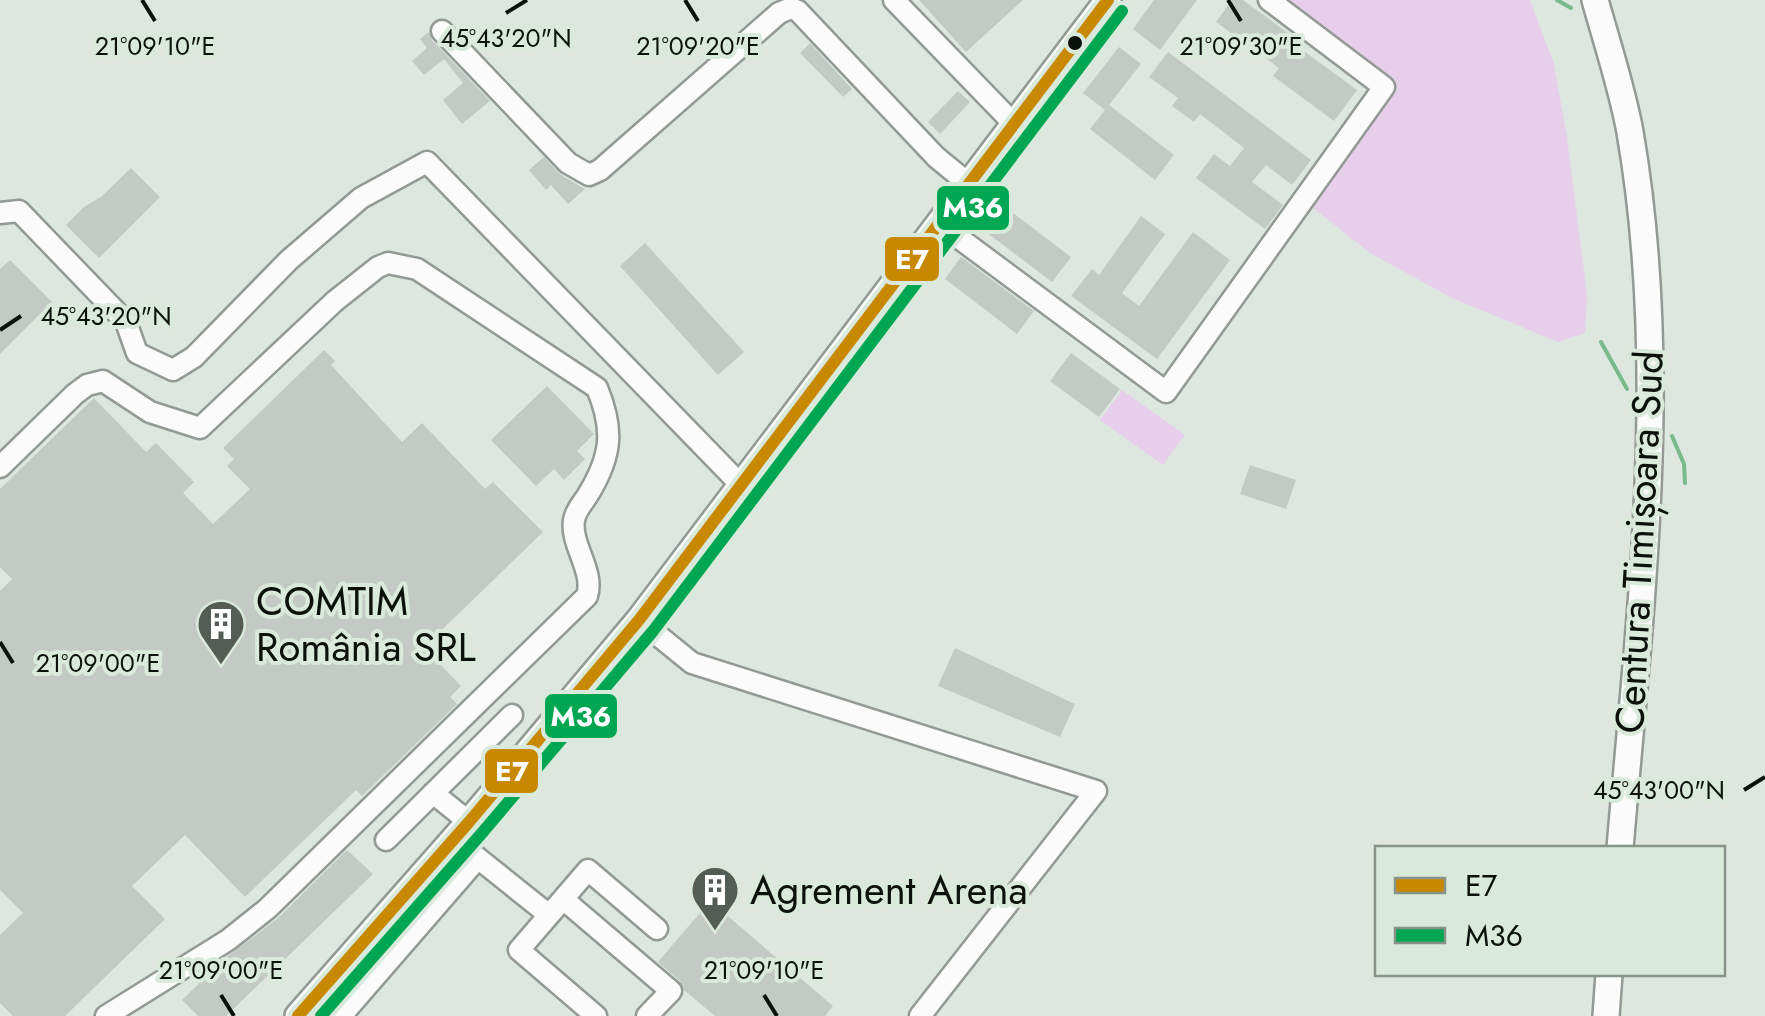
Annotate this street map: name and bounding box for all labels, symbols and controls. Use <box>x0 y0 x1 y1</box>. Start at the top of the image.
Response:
text: 45°43'20"N <box>440 20 572 56</box>
text: 21°09'10"E <box>95 28 215 64</box>
text: 21°09'20"E <box>636 28 760 64</box>
text: 21°09'30"E <box>1180 28 1302 64</box>
unlabelled marker <box>1065 33 1085 53</box>
line badge: M36 <box>935 184 1011 232</box>
text: M36 <box>942 187 1004 228</box>
line badge: E7 <box>883 235 941 283</box>
text: E7 <box>895 239 929 280</box>
text: 45°43'20"N <box>40 298 172 334</box>
street label: Centura Timișoara Sud <box>1600 349 1678 735</box>
place label: COMTIM România SRL <box>256 572 476 676</box>
building icon: COMTIM România SRL <box>195 598 247 666</box>
text: 21°09'00"E <box>36 645 160 681</box>
line badge: M36 <box>543 692 619 740</box>
text: M36 <box>550 696 612 737</box>
line badge: E7 <box>483 747 540 795</box>
text: E7 <box>495 751 529 792</box>
text: 45°43'00"N <box>1593 772 1725 808</box>
legend <box>1375 846 1725 976</box>
place label: Agrement Arena <box>750 861 1028 919</box>
building icon: Agrement Arena <box>689 864 741 932</box>
text: E7 <box>1465 864 1498 907</box>
text: M36 <box>1465 914 1523 957</box>
text: 21°09'00"E <box>159 952 283 988</box>
text: 21°09'10"E <box>704 952 824 988</box>

